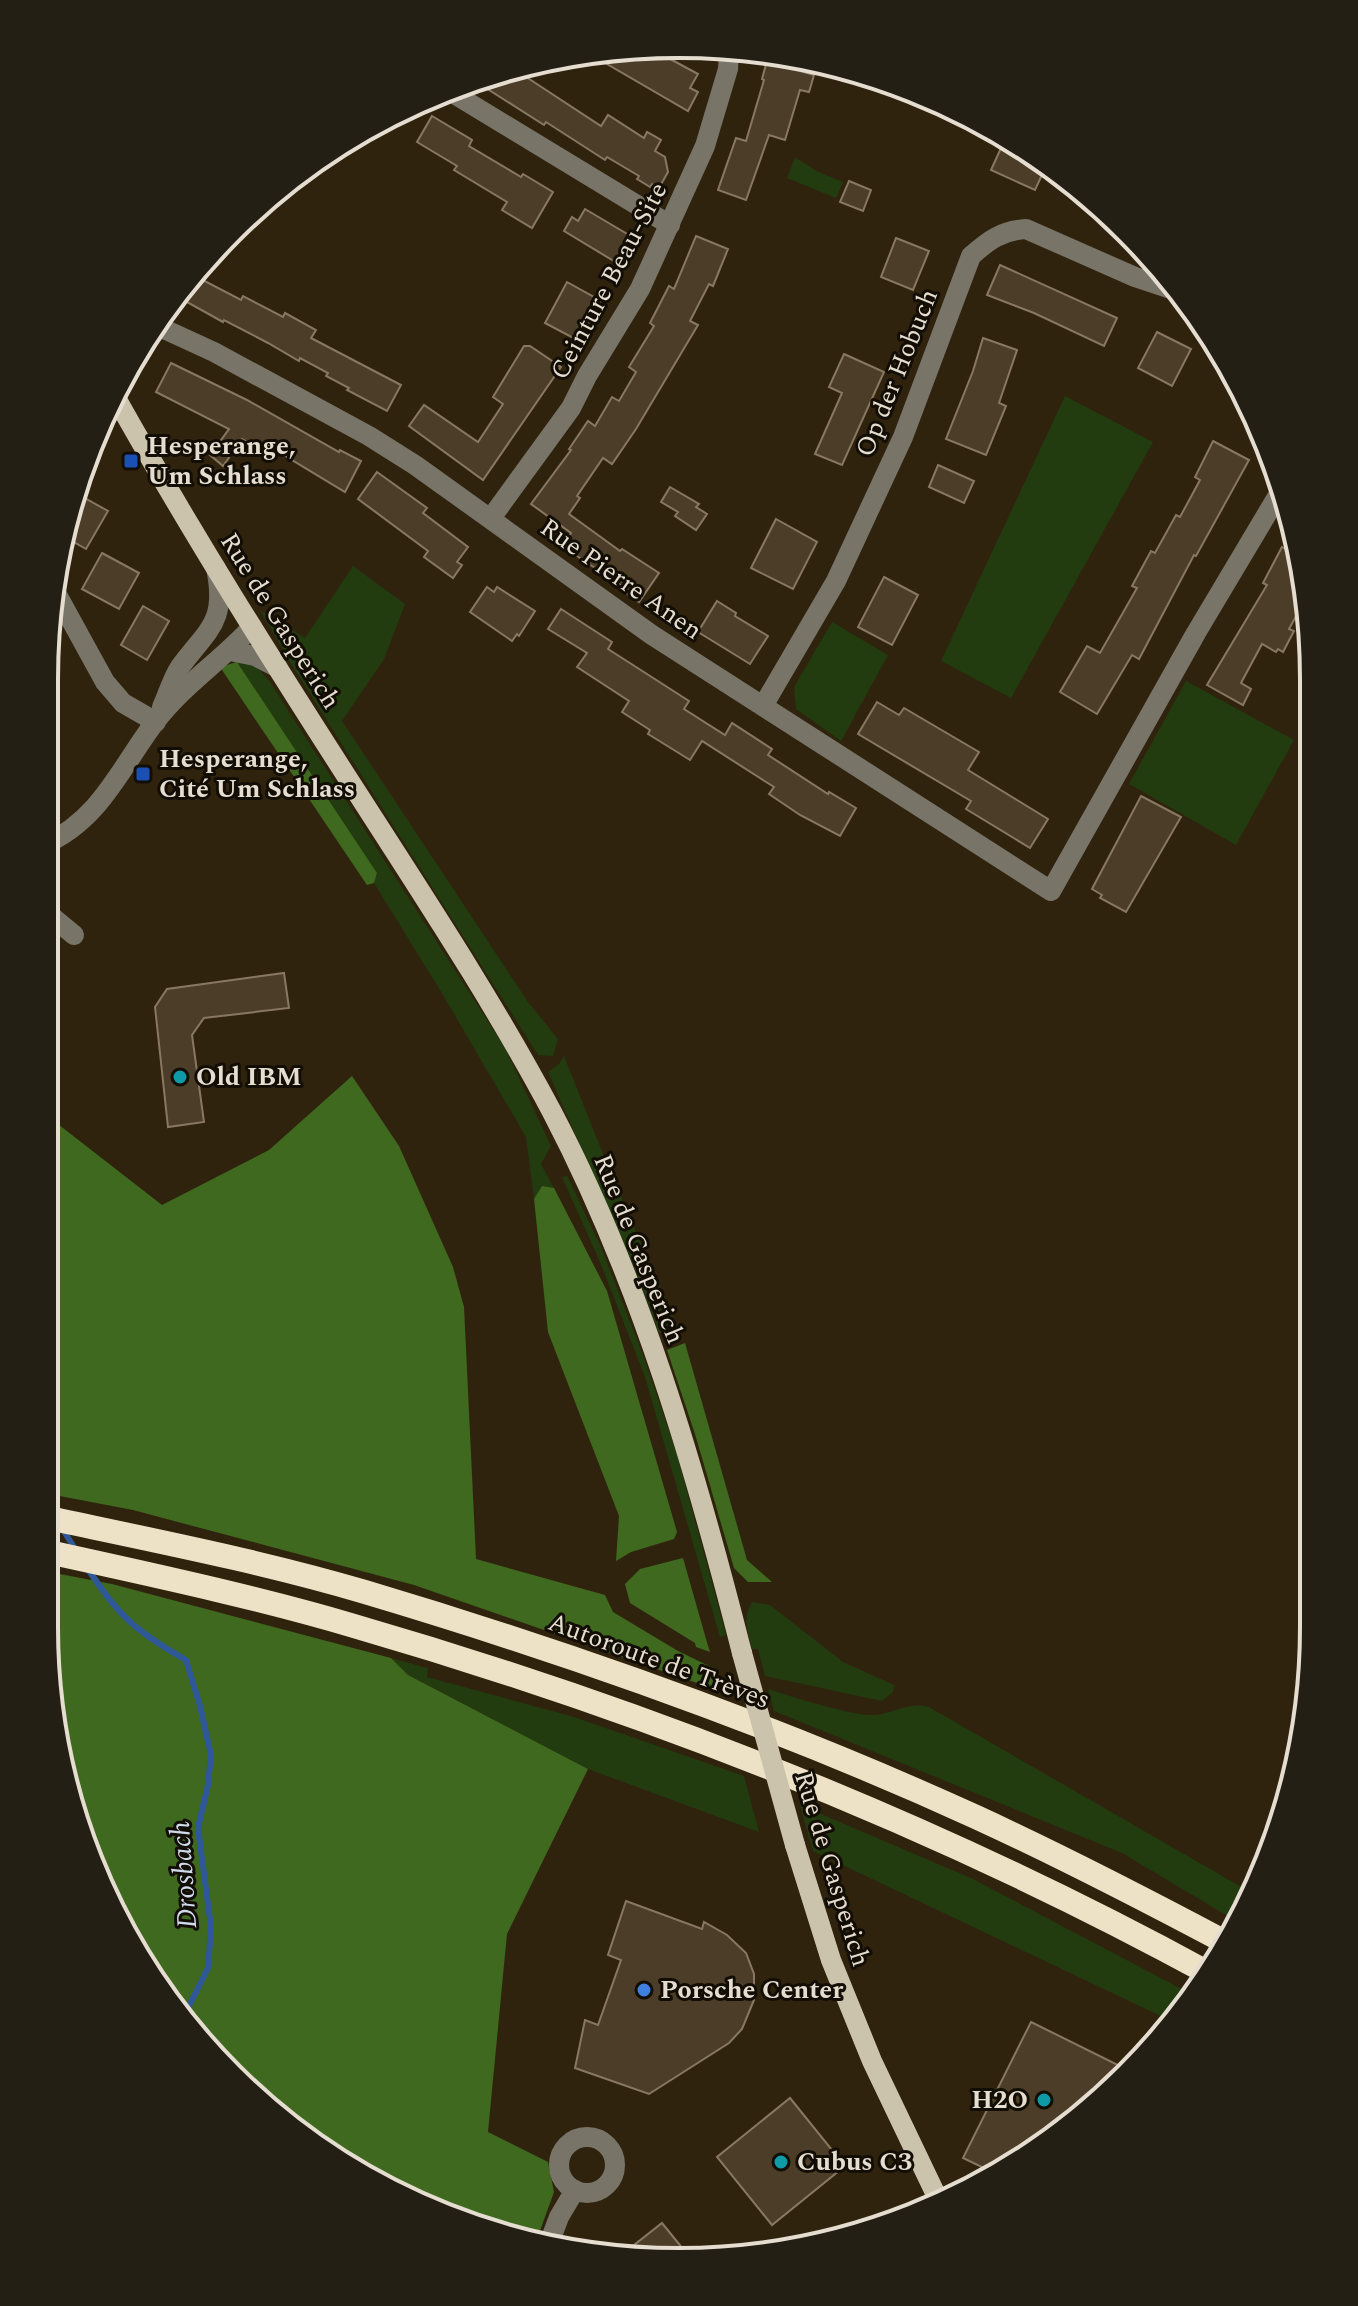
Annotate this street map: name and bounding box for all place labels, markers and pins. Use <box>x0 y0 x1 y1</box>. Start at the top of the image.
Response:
place label: Hesperange, Um Schlass <box>147 426 296 496</box>
marker: Hesperange, Um Schlass <box>122 452 140 470</box>
place label: Hesperange, Cité Um Schlass <box>159 739 355 809</box>
marker: Hesperange, Cité Um Schlass <box>134 765 152 783</box>
place label: Old IBM <box>196 1057 302 1097</box>
marker: Old IBM <box>171 1068 189 1086</box>
place label: Porsche Center <box>660 1970 844 2010</box>
marker: Porsche Center <box>635 1981 653 1999</box>
place label: H2O <box>971 2080 1028 2120</box>
marker: H2O <box>1035 2091 1053 2109</box>
place label: Cubus C3 <box>797 2142 912 2182</box>
marker: Cubus C3 <box>772 2153 790 2171</box>

